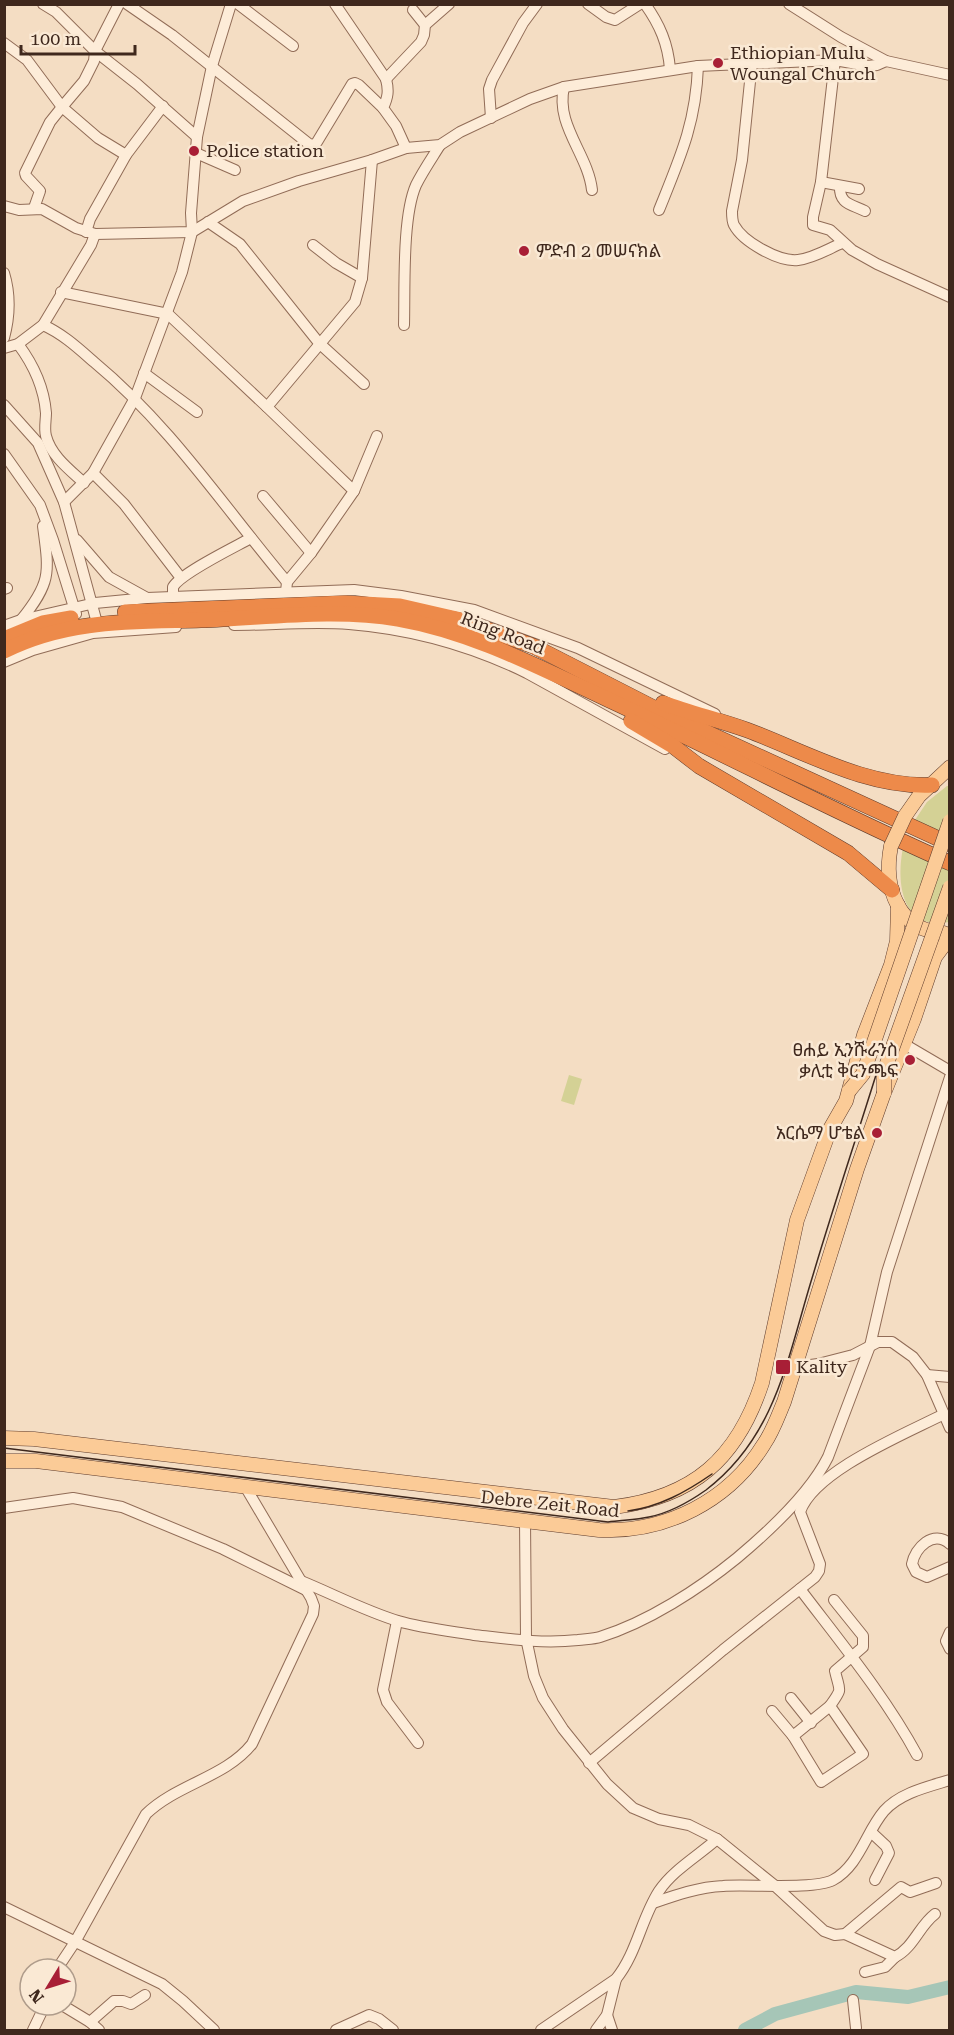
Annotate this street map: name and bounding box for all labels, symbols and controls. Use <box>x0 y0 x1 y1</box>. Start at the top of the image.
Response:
scale bar <box>21 18 135 56</box>
text: 100 m <box>30 28 81 49</box>
place label: Ethiopian Mulu Woungal Church <box>730 42 876 84</box>
marker: Ethiopian Mulu Woungal Church <box>711 56 725 70</box>
place label: Police station <box>206 140 324 161</box>
marker: Police station <box>187 144 201 158</box>
place label: ምድብ 2 መሠናክል <box>536 240 661 261</box>
marker: ምድብ 2 መሠናክል <box>517 244 531 258</box>
street label: Ring Road <box>458 607 549 658</box>
place label: ፀሐይ ኢንሹራንስ ቃሊቲ ቅርንጫፍ <box>792 1039 898 1081</box>
marker: ፀሐይ ኢንሹራንስ ቃሊቲ ቅርንጫፍ <box>903 1053 917 1067</box>
place label: አርሴማ ሆቴል <box>776 1122 865 1143</box>
marker: አርሴማ ሆቴል <box>870 1126 884 1140</box>
place label: Kality <box>796 1356 848 1377</box>
marker: Kality <box>774 1358 792 1376</box>
street label: Debre Zeit Road <box>480 1486 621 1521</box>
north arrow <box>18 1957 78 2017</box>
text: N <box>25 1985 48 2007</box>

